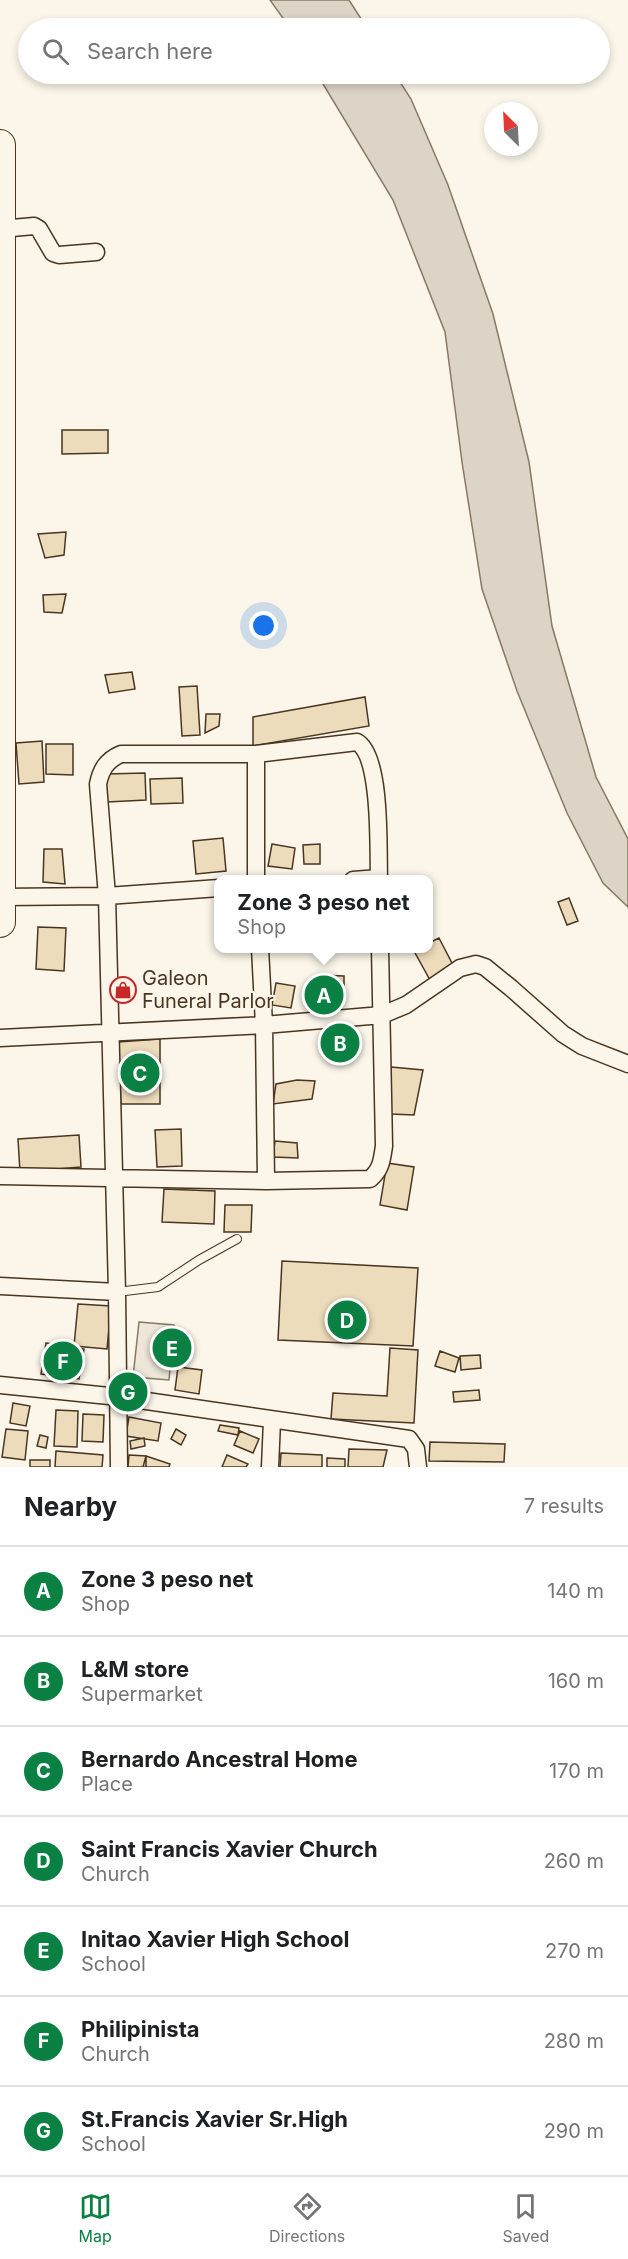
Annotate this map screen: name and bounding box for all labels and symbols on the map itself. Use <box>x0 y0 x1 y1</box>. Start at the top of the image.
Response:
north arrow <box>484 102 538 156</box>
your location <box>249 611 278 640</box>
place label: Galeon Funeral Parlor <box>142 966 274 1013</box>
pin: A <box>304 972 344 1018</box>
shop icon: Galeon Funeral Parlor <box>108 975 138 1005</box>
pin: B <box>320 1020 360 1066</box>
pin: C <box>120 1050 160 1096</box>
pin: D <box>328 1298 366 1342</box>
pin: E <box>152 1326 192 1370</box>
pin: F <box>44 1338 82 1384</box>
pin: G <box>108 1370 148 1414</box>

